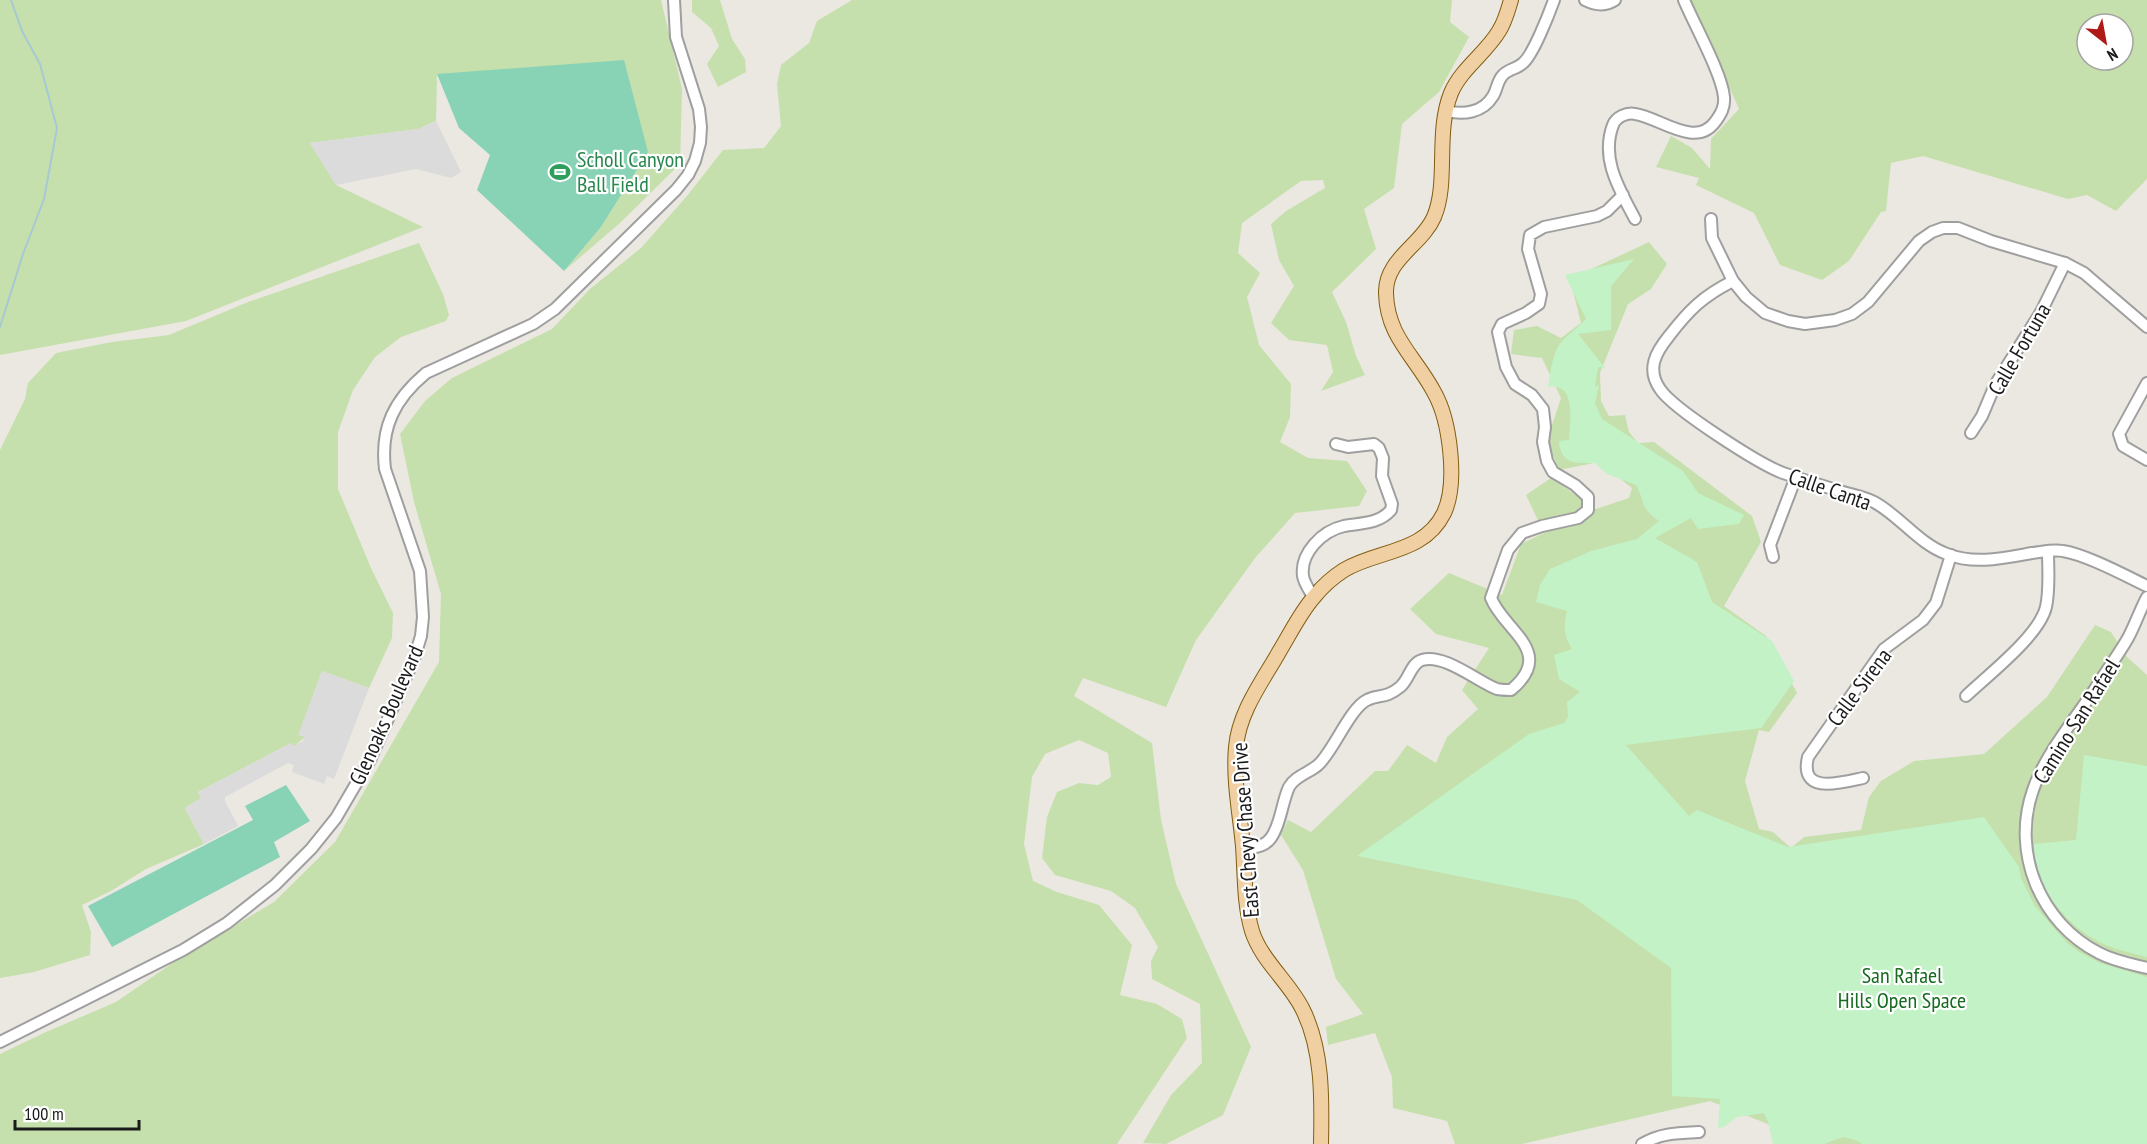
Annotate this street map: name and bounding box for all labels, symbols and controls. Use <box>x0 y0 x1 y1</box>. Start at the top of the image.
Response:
north arrow <box>2075 12 2135 72</box>
text: N <box>2104 44 2122 66</box>
place label: Scholl Canyon Ball Field <box>577 145 684 198</box>
sports icon: Scholl Canyon Ball Field <box>548 160 572 184</box>
street label: Calle Fortuna <box>1981 298 2057 400</box>
street label: Calle Canta <box>1785 462 1875 516</box>
street label: Glenoaks Boulevard <box>343 641 429 789</box>
street label: Calle Sirena <box>1821 642 1897 732</box>
street label: Camino San Rafael <box>2026 653 2126 789</box>
street label: East Chevy Chase Drive <box>1225 741 1265 919</box>
park label: San Rafael Hills Open Space <box>1838 961 1966 1014</box>
scale bar <box>15 1093 140 1131</box>
text: 100 m <box>24 1102 64 1125</box>

